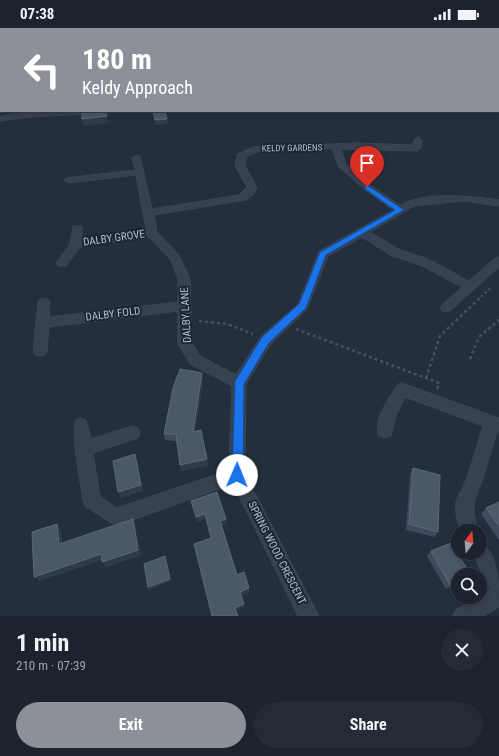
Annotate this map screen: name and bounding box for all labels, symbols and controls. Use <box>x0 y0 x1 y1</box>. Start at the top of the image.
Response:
text: 07:38 <box>20 5 54 23</box>
text: 180 m <box>82 43 152 76</box>
icon: left <box>16 44 68 96</box>
text: Keldy Approach <box>82 77 193 98</box>
street label: KELDY GARDENS <box>262 142 323 154</box>
pin <box>350 146 384 187</box>
icon: arrive <box>356 152 378 174</box>
street label: DALBY GROVE <box>82 227 146 249</box>
street label: DALBY LANE <box>178 286 194 343</box>
street label: DALBY FOLD <box>85 304 141 324</box>
position arrow <box>216 454 258 496</box>
street label: SPRING WOOD CRESCENT <box>245 499 309 607</box>
north arrow <box>451 524 487 560</box>
map controls <box>451 524 487 604</box>
button: search <box>451 568 487 604</box>
text: 1 min <box>16 629 69 657</box>
button: close <box>441 629 483 671</box>
text: 210 m · 07:39 <box>16 658 86 673</box>
button: Exit <box>16 702 246 748</box>
button: Share <box>254 702 483 748</box>

